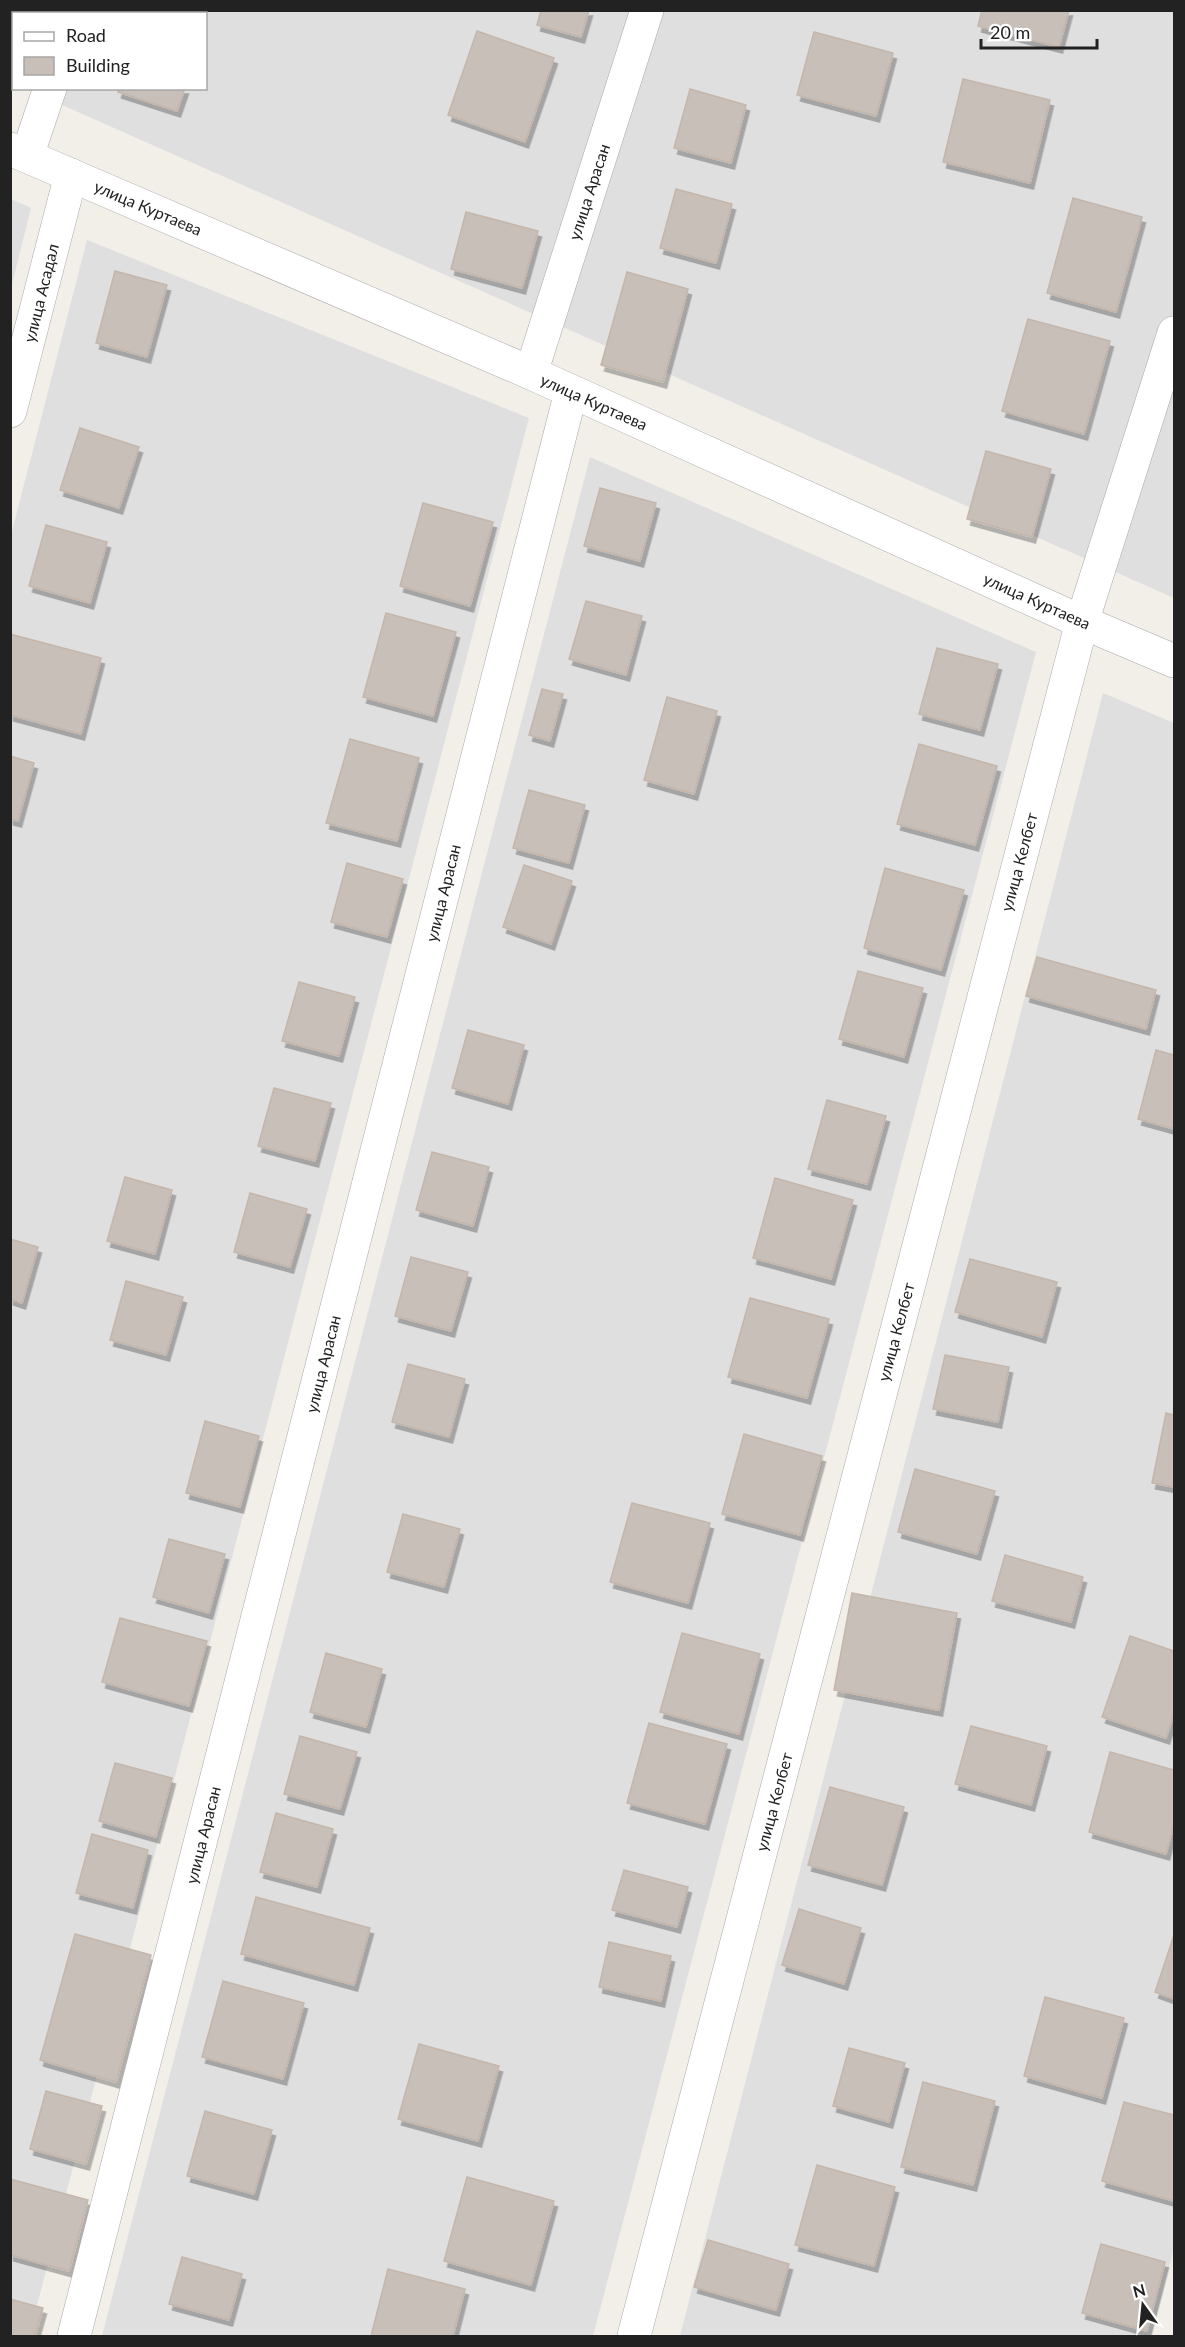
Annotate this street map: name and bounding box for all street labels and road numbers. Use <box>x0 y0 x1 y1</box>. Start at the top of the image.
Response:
street label: улица Арасан <box>564 141 613 242</box>
street label: улица Куртаева <box>92 176 205 239</box>
street label: улица Асадал <box>19 241 62 344</box>
street label: улица Куртаева <box>538 369 651 434</box>
street label: улица Куртаева <box>981 568 1094 633</box>
street label: улица Келбет <box>996 810 1041 913</box>
street label: улица Арасан <box>421 842 464 944</box>
street label: улица Келбет <box>873 1280 918 1383</box>
street label: улица Арасан <box>301 1313 344 1415</box>
street label: улица Келбет <box>751 1750 796 1853</box>
street label: улица Арасан <box>181 1784 224 1886</box>

